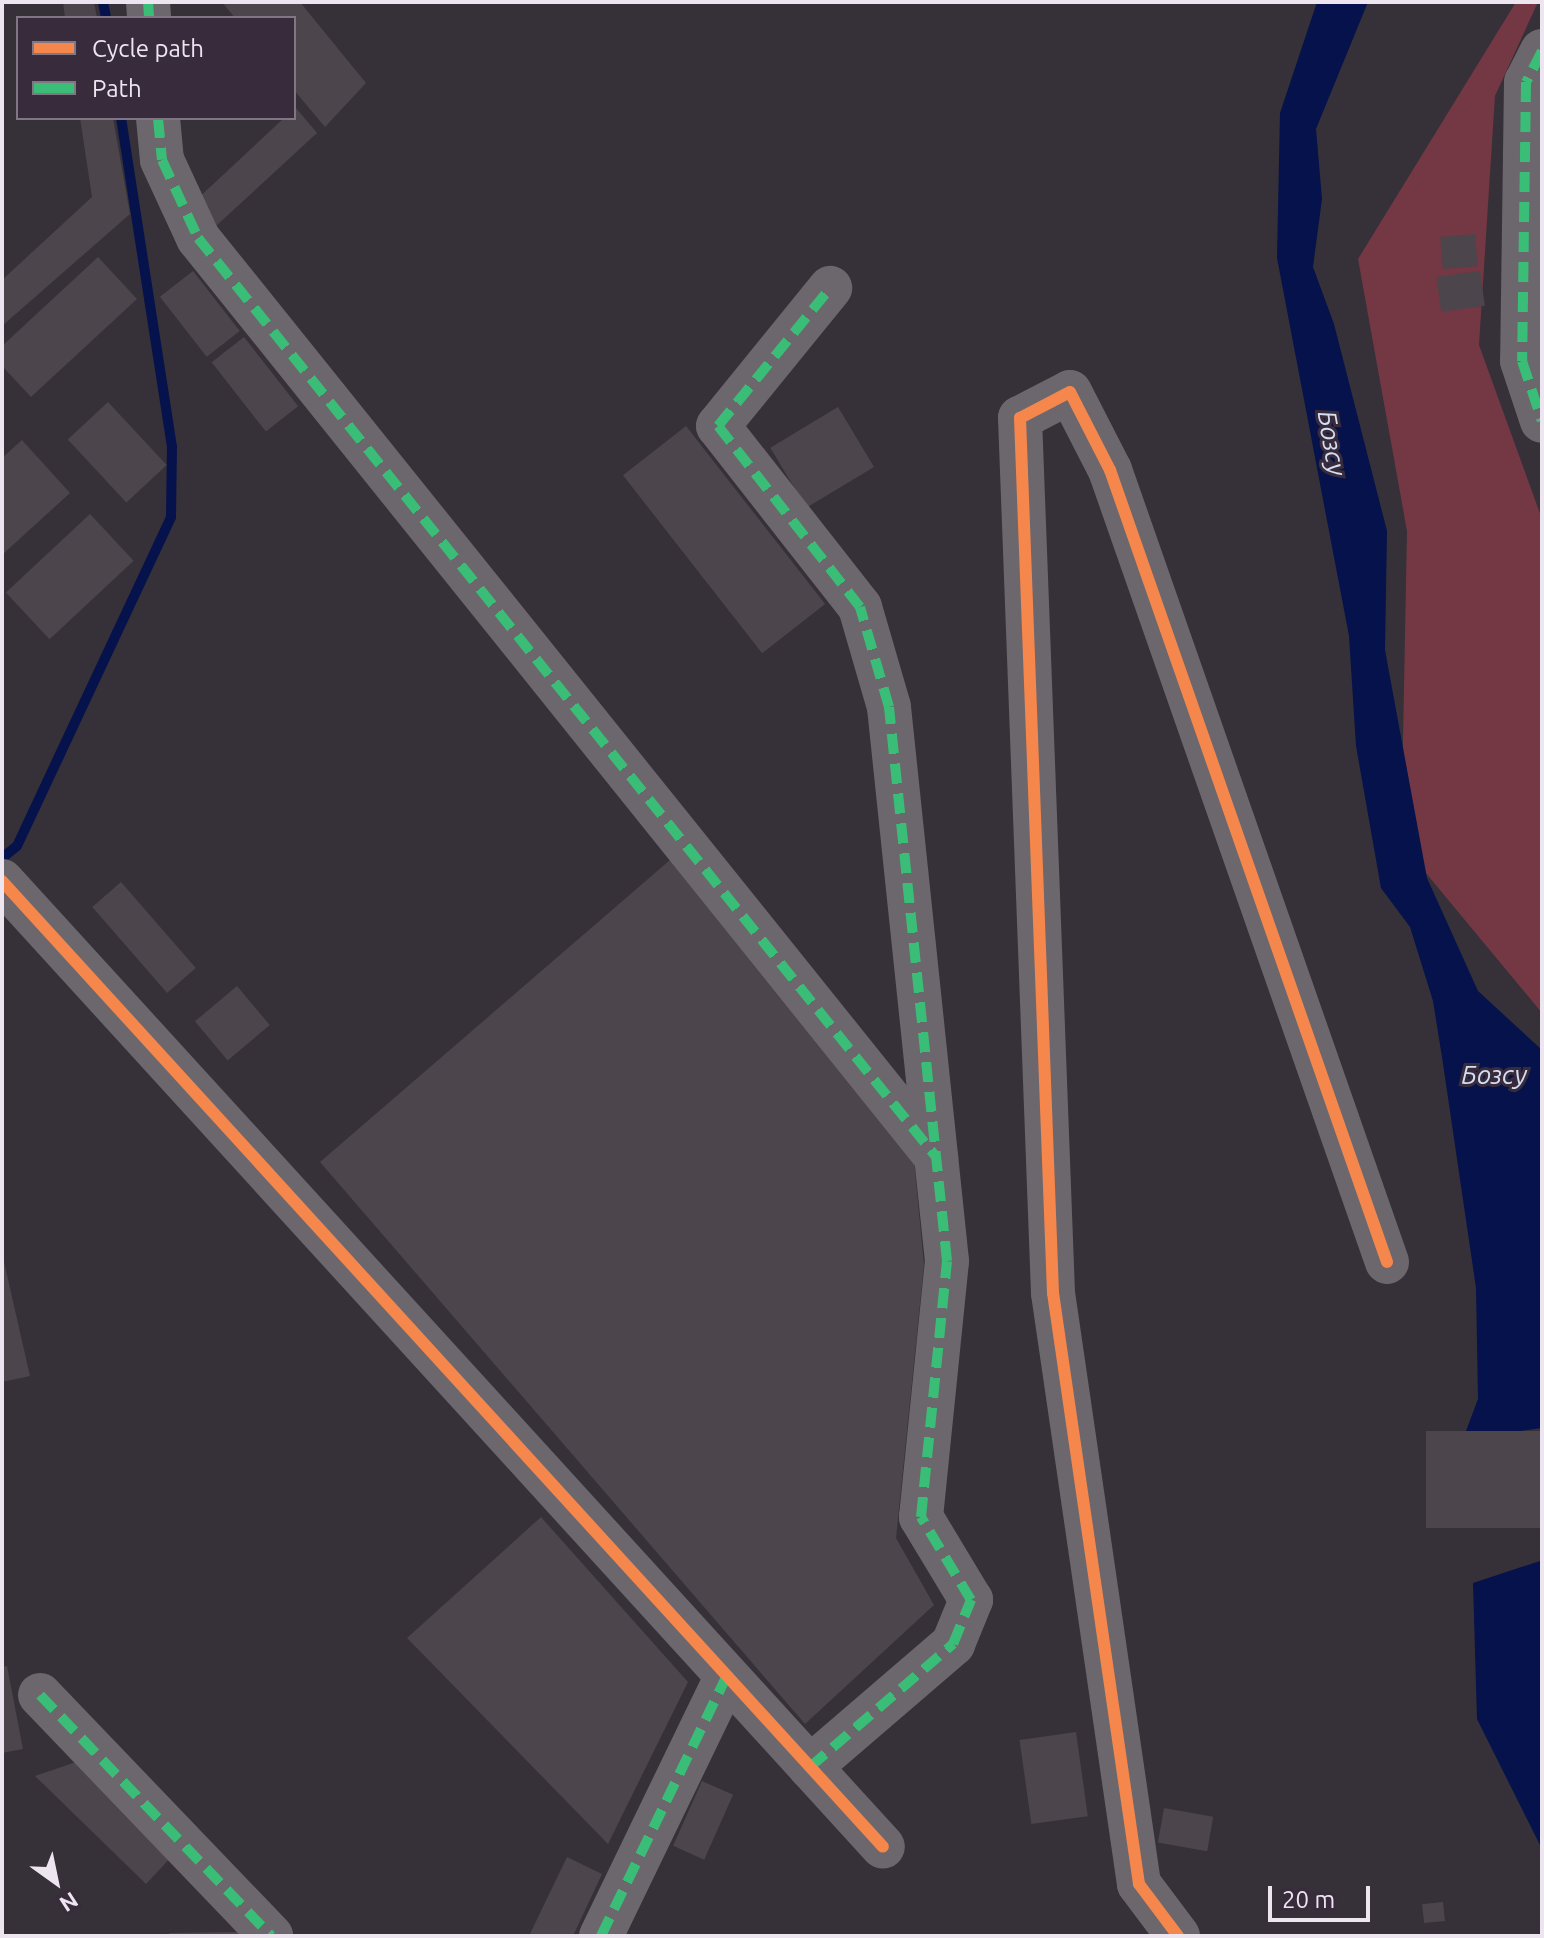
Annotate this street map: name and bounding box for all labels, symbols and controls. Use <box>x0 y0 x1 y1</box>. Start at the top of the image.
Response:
legend <box>16 16 296 120</box>
text: Cycle path <box>92 35 204 62</box>
text: Path <box>92 75 142 102</box>
water label: Бозсу <box>1311 408 1353 478</box>
water label: Бозсу <box>1461 1059 1527 1091</box>
north arrow <box>16 1842 96 1922</box>
scale bar <box>1272 1870 1374 1920</box>
text: 20 m <box>1282 1886 1335 1913</box>
text: N <box>56 1888 83 1917</box>

